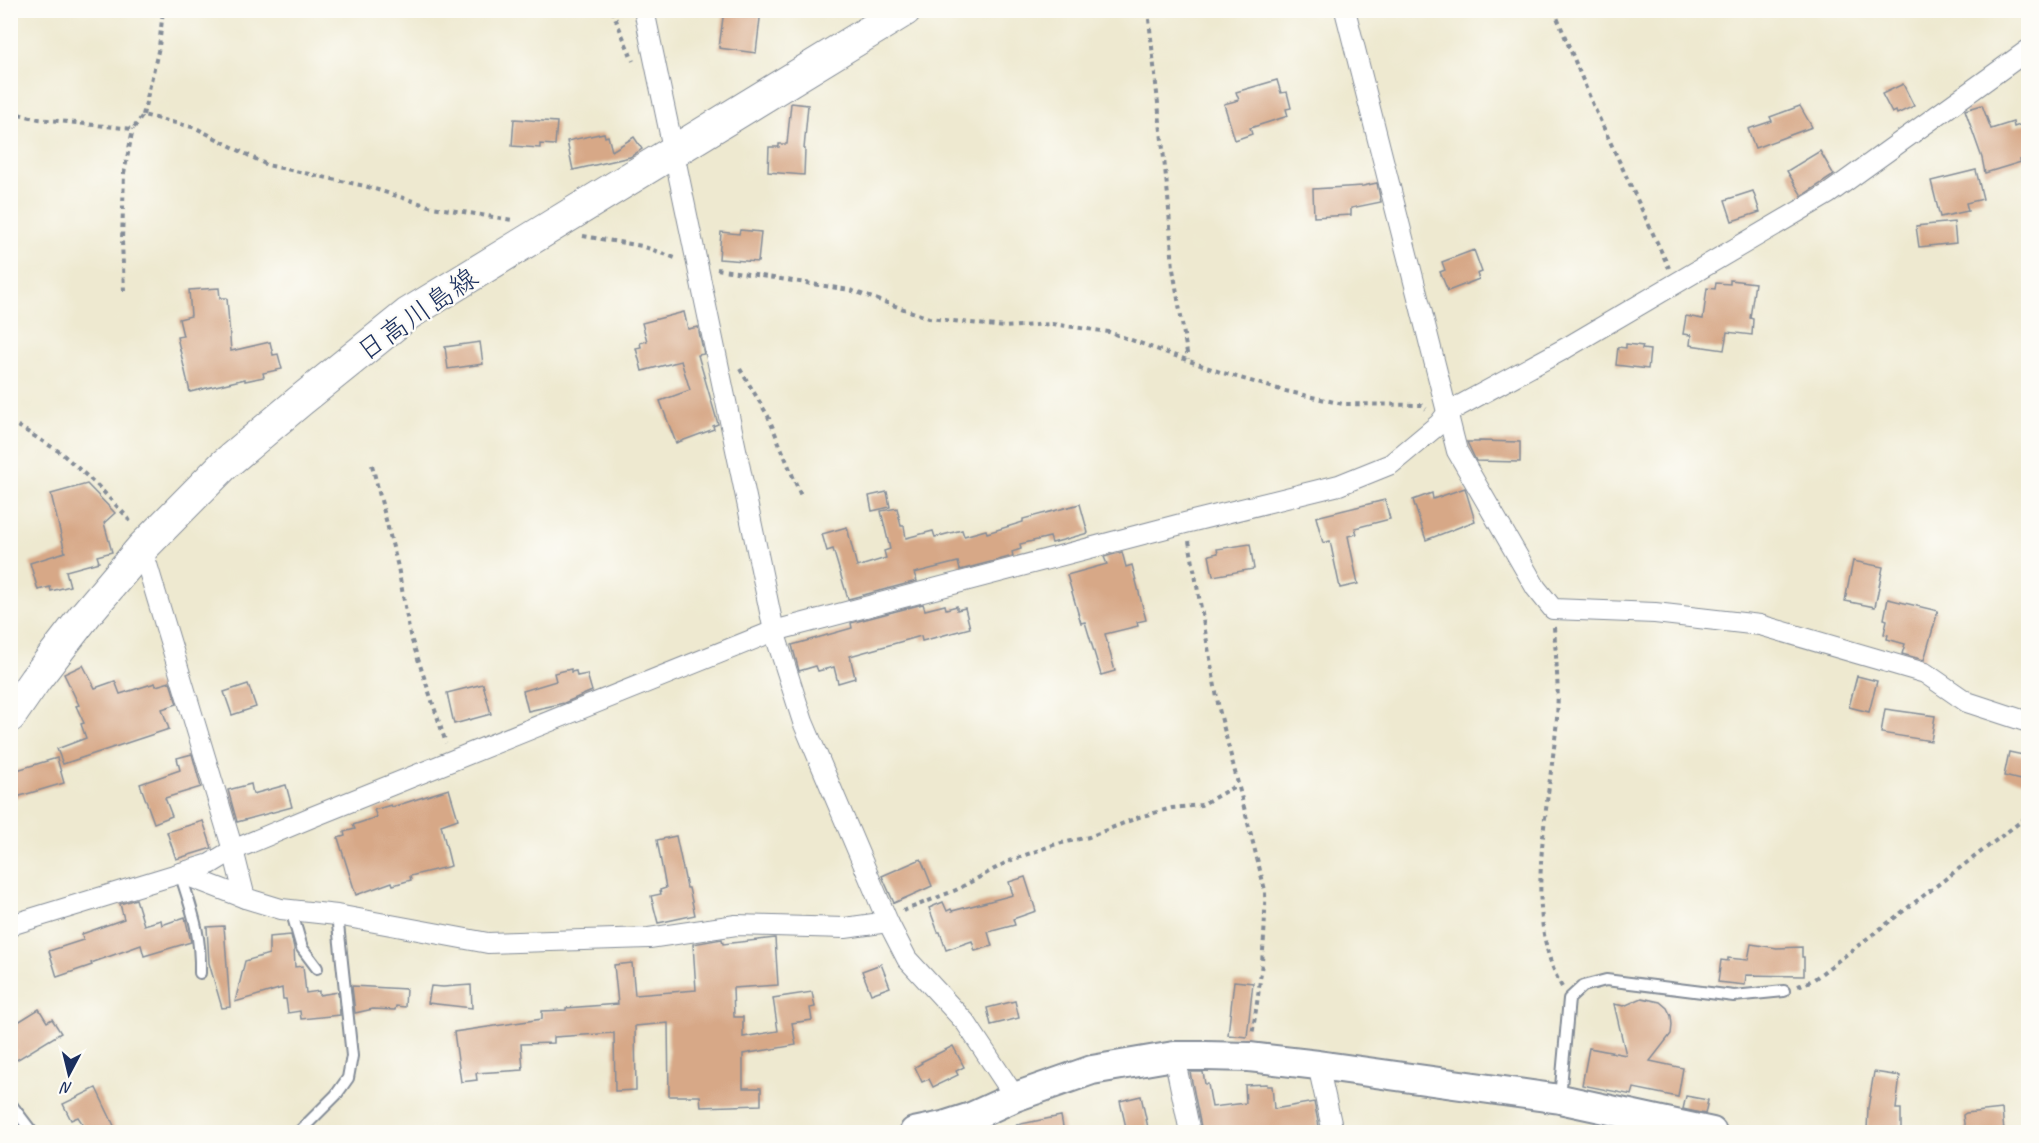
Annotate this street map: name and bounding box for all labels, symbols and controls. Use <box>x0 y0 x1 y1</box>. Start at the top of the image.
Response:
street label: 日高川島線 <box>350 260 484 368</box>
north arrow <box>39 1044 99 1104</box>
text: N <box>58 1077 73 1098</box>

